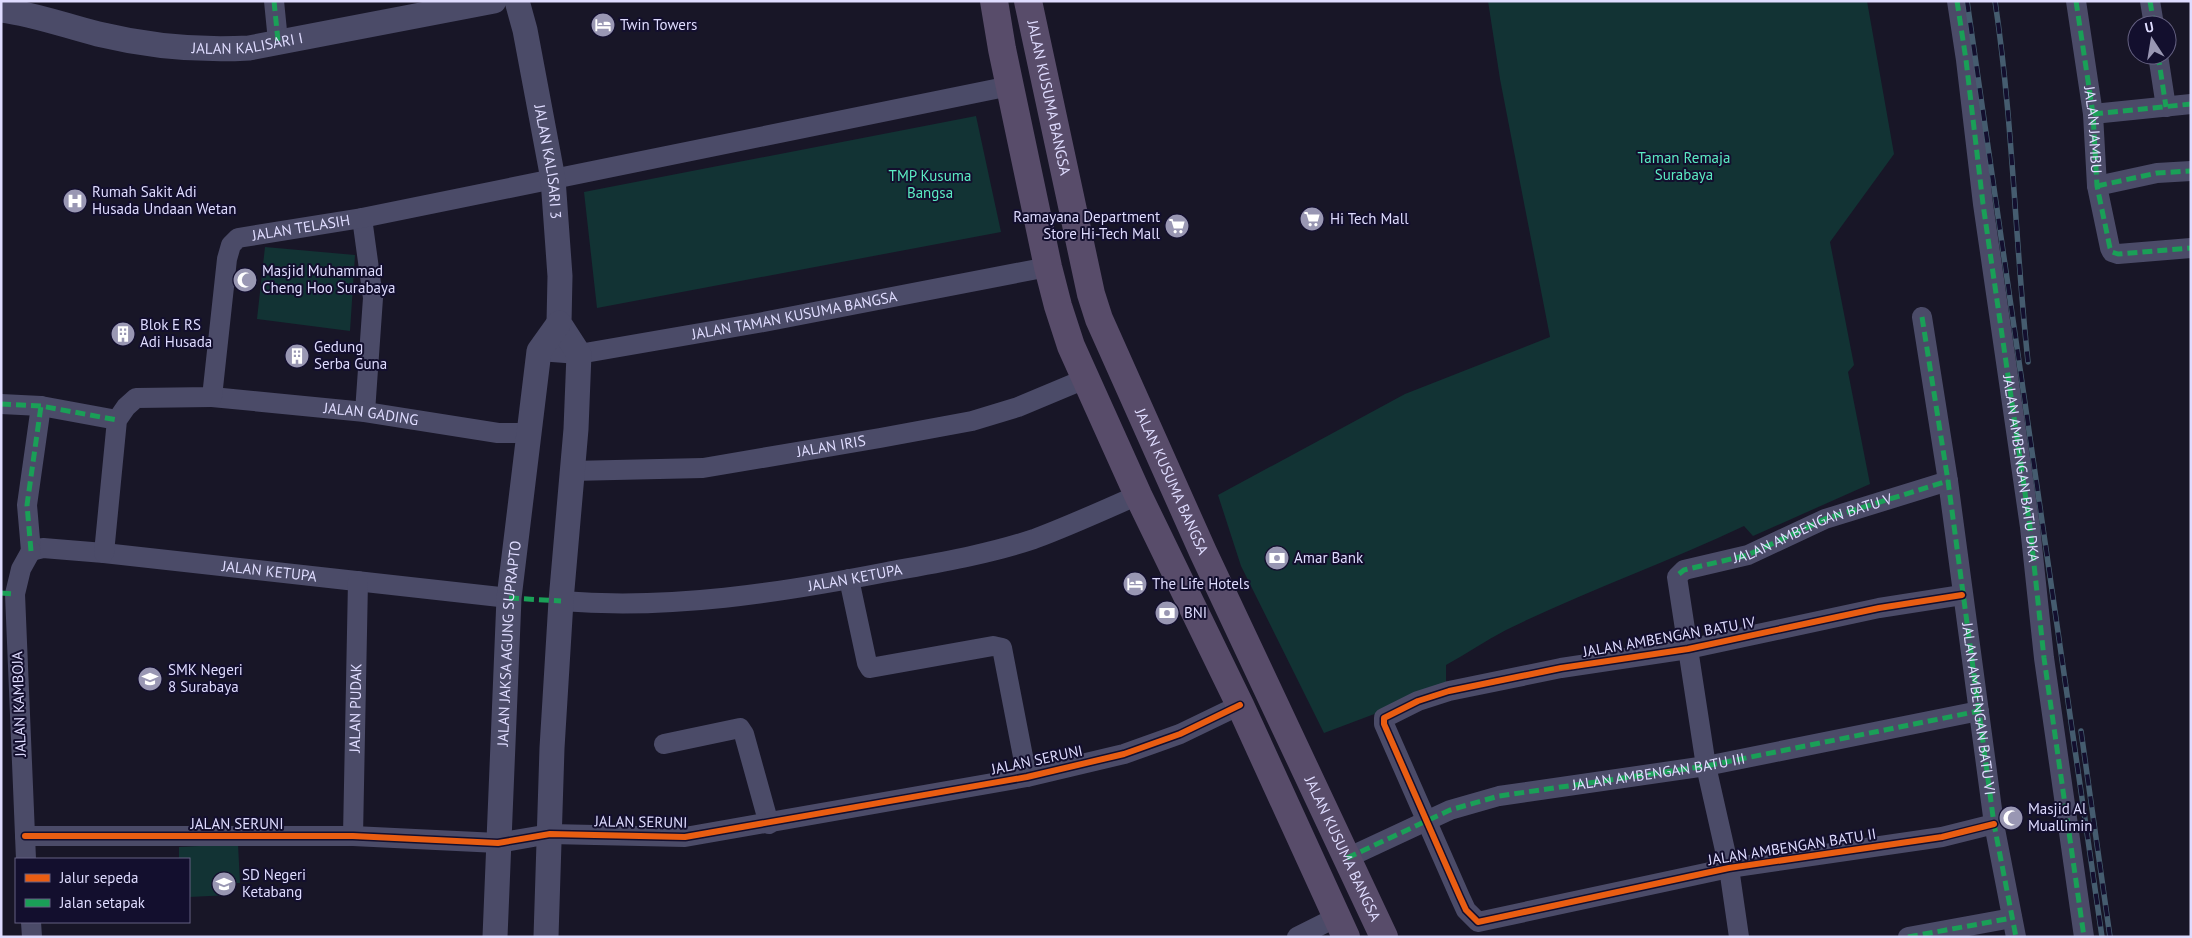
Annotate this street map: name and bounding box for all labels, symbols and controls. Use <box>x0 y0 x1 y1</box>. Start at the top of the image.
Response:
hotel icon: Twin Towers <box>590 12 616 38</box>
place label: Twin Towers <box>620 15 697 34</box>
north arrow <box>2127 15 2177 65</box>
street label: JALAN KUSUMA BANGSA <box>1023 17 1075 177</box>
text: U <box>2143 18 2155 37</box>
street label: JALAN KALISARI I <box>190 28 305 58</box>
street label: JALAN JAMBU <box>2080 84 2106 174</box>
street label: JALAN KALISARI 3 <box>530 102 566 220</box>
park label: Taman Remaja Surabaya <box>1638 148 1730 184</box>
park label: TMP Kusuma Bangsa <box>889 166 971 202</box>
place label: Rumah Sakit Adi Husada Undaan Wetan <box>92 182 236 218</box>
hospital icon: Rumah Sakit Adi Husada Undaan Wetan <box>62 188 88 214</box>
supermarket icon: Hi Tech Mall <box>1299 206 1325 232</box>
place label: Ramayana Department Store Hi-Tech Mall <box>1013 207 1161 243</box>
place label: Hi Tech Mall <box>1330 209 1409 228</box>
street label: JALAN TELASIH <box>250 210 351 245</box>
supermarket icon: Ramayana Department Store Hi-Tech Mall <box>1164 213 1190 239</box>
place label: Masjid Muhammad Cheng Hoo Surabaya <box>262 261 395 297</box>
mosque icon: Masjid Muhammad Cheng Hoo Surabaya <box>232 267 258 293</box>
street label: JALAN TAMAN KUSUMA BANGSA <box>689 286 899 343</box>
place label: Blok E RS Adi Husada <box>140 315 212 351</box>
building icon: Blok E RS Adi Husada <box>110 321 136 347</box>
place label: Gedung Serba Guna <box>314 337 387 373</box>
building icon: Gedung Serba Guna <box>284 343 310 369</box>
street label: JALAN AMBENGAN BATU DKA <box>1999 373 2044 563</box>
street label: JALAN GADING <box>322 398 420 429</box>
street label: JALAN KUSUMA BANGSA <box>1131 404 1213 558</box>
street label: JALAN IRIS <box>794 431 867 461</box>
street label: JALAN AMBENGAN BATU V <box>1730 489 1895 567</box>
street label: JALAN JAKSA AGUNG SUPRAPTO <box>493 539 525 748</box>
bank icon: Amar Bank <box>1264 545 1290 571</box>
place label: Amar Bank <box>1294 548 1364 567</box>
street label: JALAN KETUPA <box>220 556 318 586</box>
street label: JALAN KETUPA <box>806 559 904 595</box>
hotel icon: The Life Hotels <box>1122 571 1148 597</box>
place label: The Life Hotels <box>1152 574 1250 593</box>
bank icon: BNI <box>1154 600 1180 626</box>
place label: BNI <box>1184 603 1207 622</box>
street label: JALAN AMBENGAN BATU IV <box>1580 612 1757 661</box>
street label: JALAN AMBENGAN BATU VI <box>1958 620 2000 796</box>
street label: JALAN KAMBOJA <box>7 651 30 758</box>
place label: SMK Negeri 8 Surabaya <box>168 660 243 696</box>
street label: JALAN PUDAK <box>345 663 365 754</box>
school or university icon: SMK Negeri 8 Surabaya <box>137 666 163 692</box>
street label: JALAN SERUNI <box>988 741 1084 779</box>
street label: JALAN AMBENGAN BATU III <box>1570 748 1747 794</box>
street label: JALAN KUSUMA BANGSA <box>1300 772 1385 924</box>
place label: Masjid Al Muallimin <box>2028 799 2093 835</box>
mosque icon: Masjid Al Muallimin <box>1998 805 2024 831</box>
street label: JALAN SERUNI <box>593 811 688 832</box>
street label: JALAN SERUNI <box>189 814 284 833</box>
street label: JALAN AMBENGAN BATU II <box>1705 824 1878 869</box>
legend <box>15 858 190 923</box>
place label: SD Negeri Ketabang <box>242 865 306 901</box>
text: Jalur sepeda <box>59 868 139 887</box>
school or university icon: SD Negeri Ketabang <box>211 871 237 897</box>
text: Jalan setapak <box>59 893 146 912</box>

